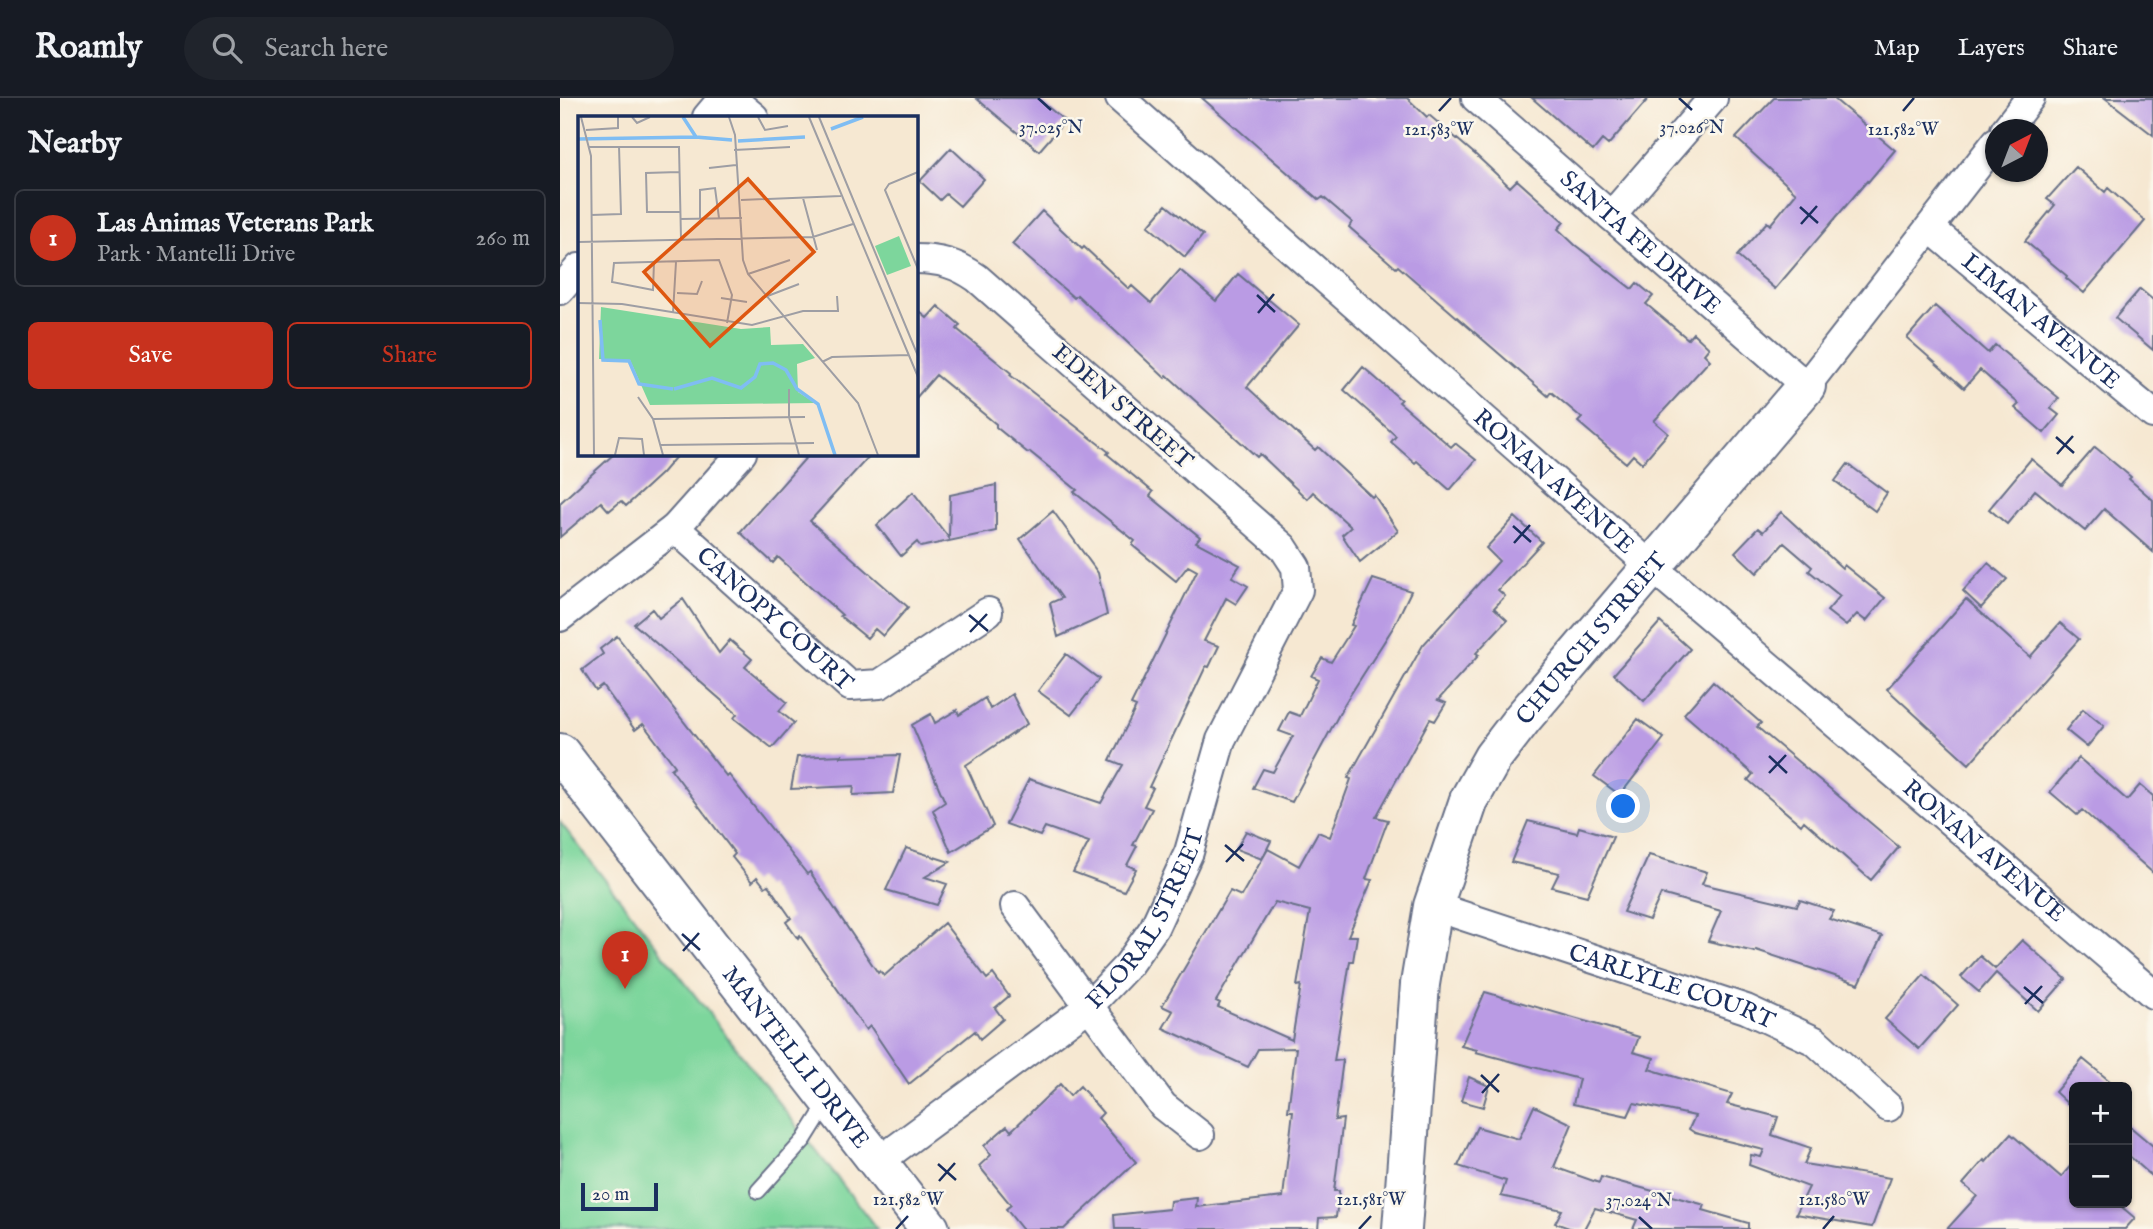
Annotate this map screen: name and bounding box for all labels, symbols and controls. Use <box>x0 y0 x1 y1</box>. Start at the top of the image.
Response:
search box <box>184 17 674 80</box>
text: Roamly <box>35 27 142 69</box>
icon: search <box>208 29 246 67</box>
text: Search here <box>264 32 388 65</box>
text: Map <box>1874 33 1920 64</box>
text: Layers <box>1958 33 2025 64</box>
text: Share <box>2063 33 2118 64</box>
inset map <box>578 116 917 455</box>
text: 37.025°N <box>1019 117 1083 140</box>
text: 37.026°N <box>1659 117 1725 140</box>
text: 121.583°W <box>1405 119 1474 142</box>
text: 121.582°W <box>1868 119 1939 142</box>
north arrow <box>1985 119 2048 182</box>
text: Nearby <box>28 125 121 163</box>
street label: SANTA FE DRIVE <box>1553 164 1727 322</box>
text: Las Animas Veterans Park <box>97 207 373 240</box>
text: 1 <box>49 224 57 253</box>
text: 260 m <box>475 224 530 253</box>
text: Park · Mantelli Drive <box>97 240 295 269</box>
street label: LIMAN AVENUE <box>1955 247 2126 397</box>
button: Save <box>28 322 273 389</box>
button: Share <box>287 322 532 389</box>
street label: EDEN STREET <box>1045 337 1199 477</box>
street label: RONAN AVENUE <box>1466 403 1640 561</box>
street label: CANOPY COURT <box>689 541 860 699</box>
street label: CHURCH STREET <box>1510 546 1675 732</box>
street label: RONAN AVENUE <box>1895 773 2072 930</box>
your location <box>1606 789 1640 823</box>
street label: FLORAL STREET <box>1080 825 1212 1016</box>
pin: 1 <box>602 931 648 989</box>
street label: CARLYLE COURT <box>1564 938 1780 1037</box>
street label: MANTELLI DRIVE <box>714 960 876 1155</box>
map controls <box>2069 1082 2132 1208</box>
button: + <box>2069 1082 2132 1145</box>
button: − <box>2069 1145 2132 1208</box>
scale bar <box>581 1180 658 1212</box>
text: 20 m <box>592 1183 629 1207</box>
text: 121.582°W <box>873 1189 944 1212</box>
text: 121.581°W <box>1337 1189 1406 1212</box>
text: 121.580°W <box>1798 1189 1870 1212</box>
text: 37.024°N <box>1606 1190 1673 1213</box>

